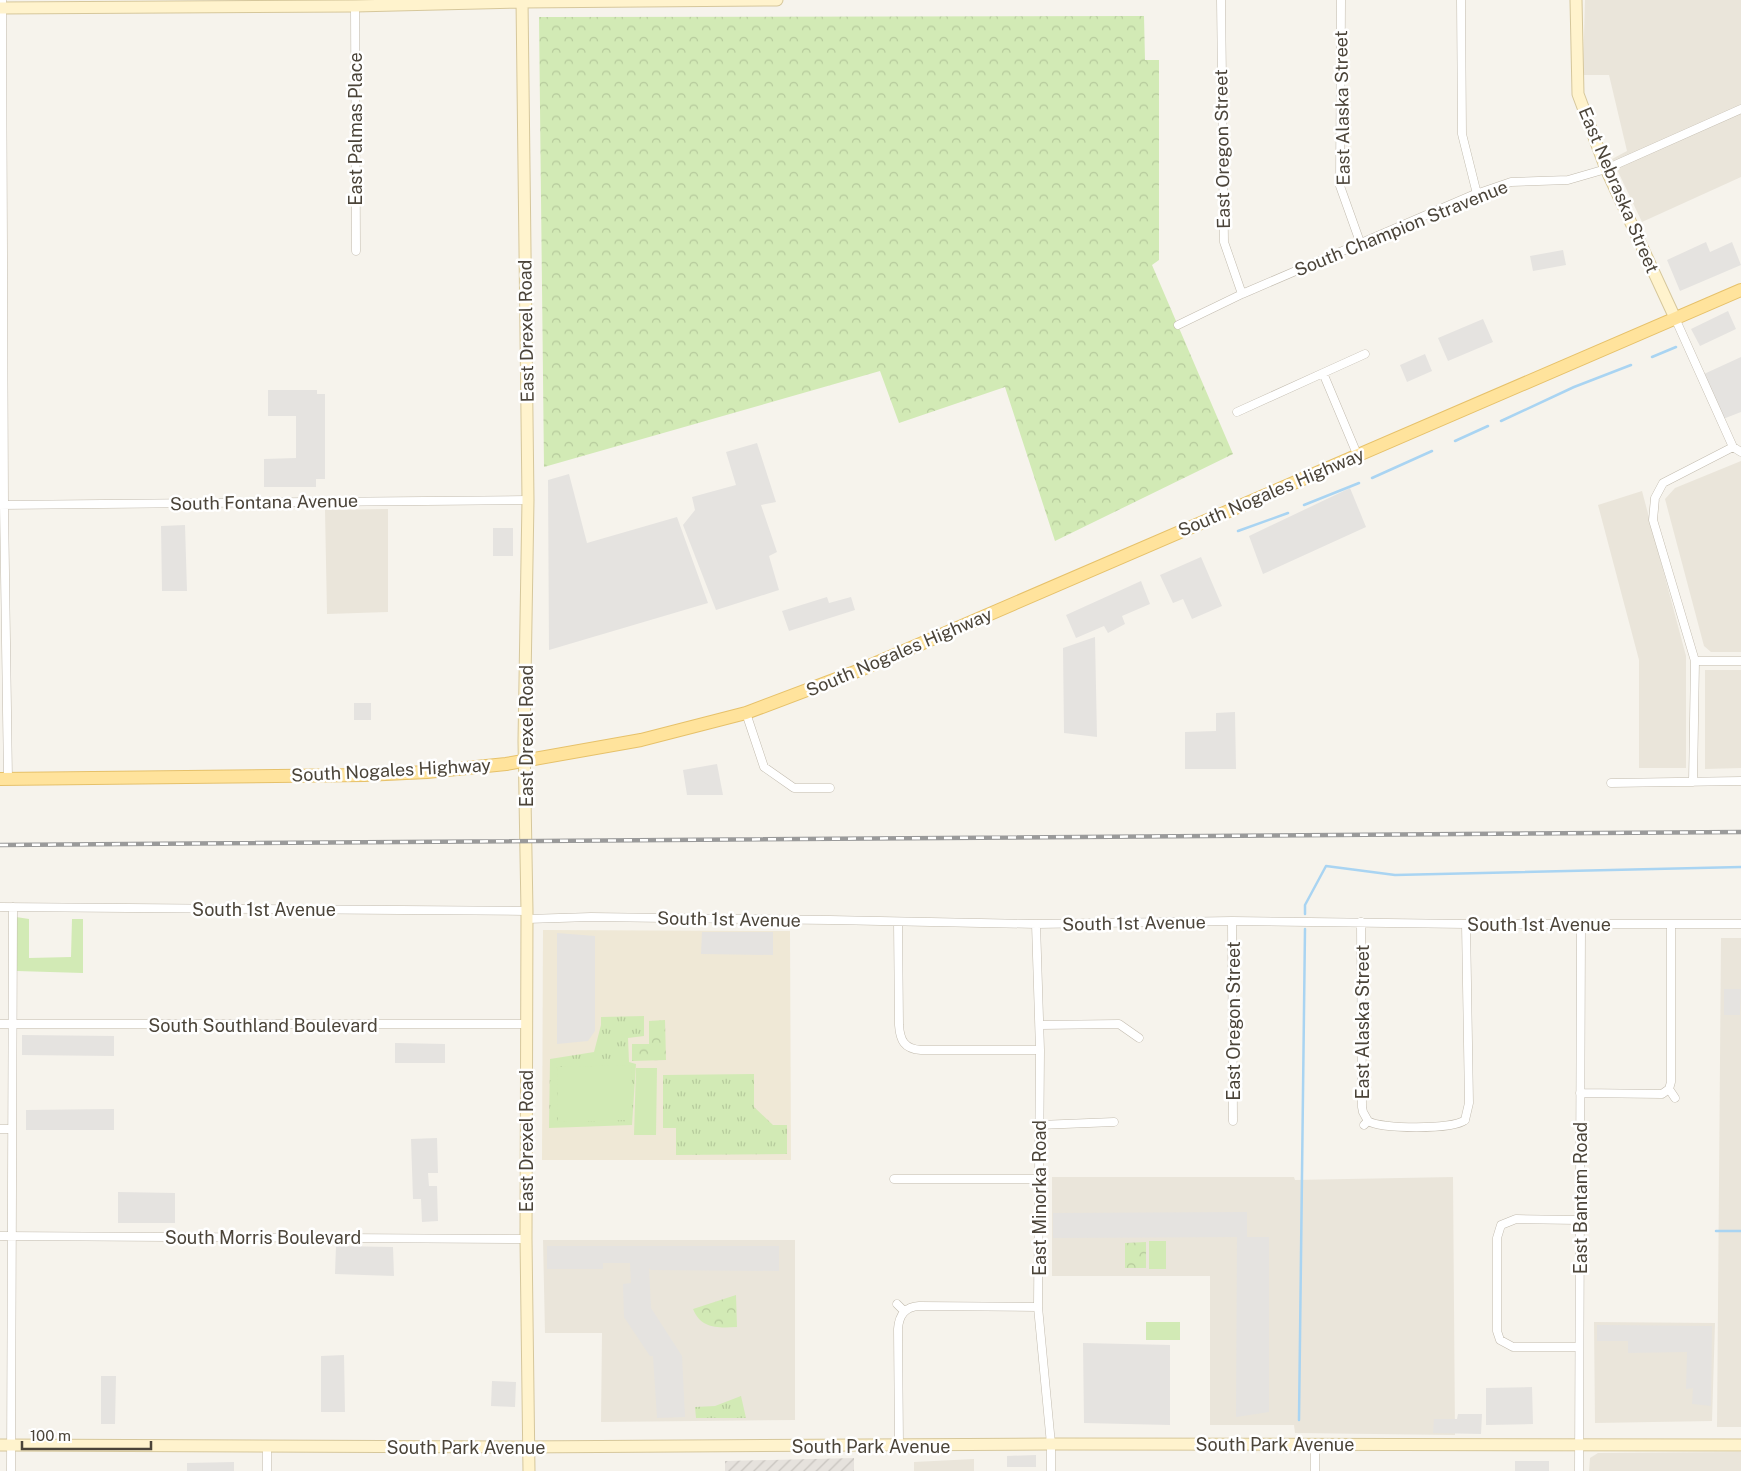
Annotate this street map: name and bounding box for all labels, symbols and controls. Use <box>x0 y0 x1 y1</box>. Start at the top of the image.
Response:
street label: East Alaska Street <box>1330 30 1354 186</box>
street label: East Palmas Place <box>345 52 366 206</box>
street label: East Oregon Street <box>1210 69 1234 229</box>
street label: East Nebraska Street <box>1575 104 1663 276</box>
street label: South Champion Stravenue <box>1291 176 1511 280</box>
street label: East Drexel Road <box>514 260 538 402</box>
street label: South Nogales Highway <box>1175 443 1368 541</box>
street label: South Fontana Avenue <box>170 490 358 514</box>
street label: South Nogales Highway <box>803 603 996 701</box>
street label: East Drexel Road <box>516 665 537 807</box>
street label: South Nogales Highway <box>291 754 492 786</box>
street label: South 1st Avenue <box>192 899 336 920</box>
street label: South 1st Avenue <box>657 907 801 931</box>
street label: South 1st Avenue <box>1062 911 1206 935</box>
street label: South 1st Avenue <box>1467 914 1611 935</box>
street label: East Oregon Street <box>1223 941 1244 1101</box>
street label: East Alaska Street <box>1352 944 1373 1100</box>
street label: South Southland Boulevard <box>148 1015 378 1036</box>
street label: East Drexel Road <box>516 1070 537 1212</box>
street label: East Minorka Road <box>1029 1120 1050 1276</box>
street label: East Bantam Road <box>1570 1122 1591 1274</box>
street label: South Morris Boulevard <box>165 1227 361 1248</box>
scale bar <box>22 1418 151 1450</box>
text: 100 m <box>30 1427 71 1444</box>
street label: South Park Avenue <box>1196 1434 1355 1455</box>
street label: South Park Avenue <box>792 1436 951 1457</box>
street label: South Park Avenue <box>387 1437 546 1458</box>

